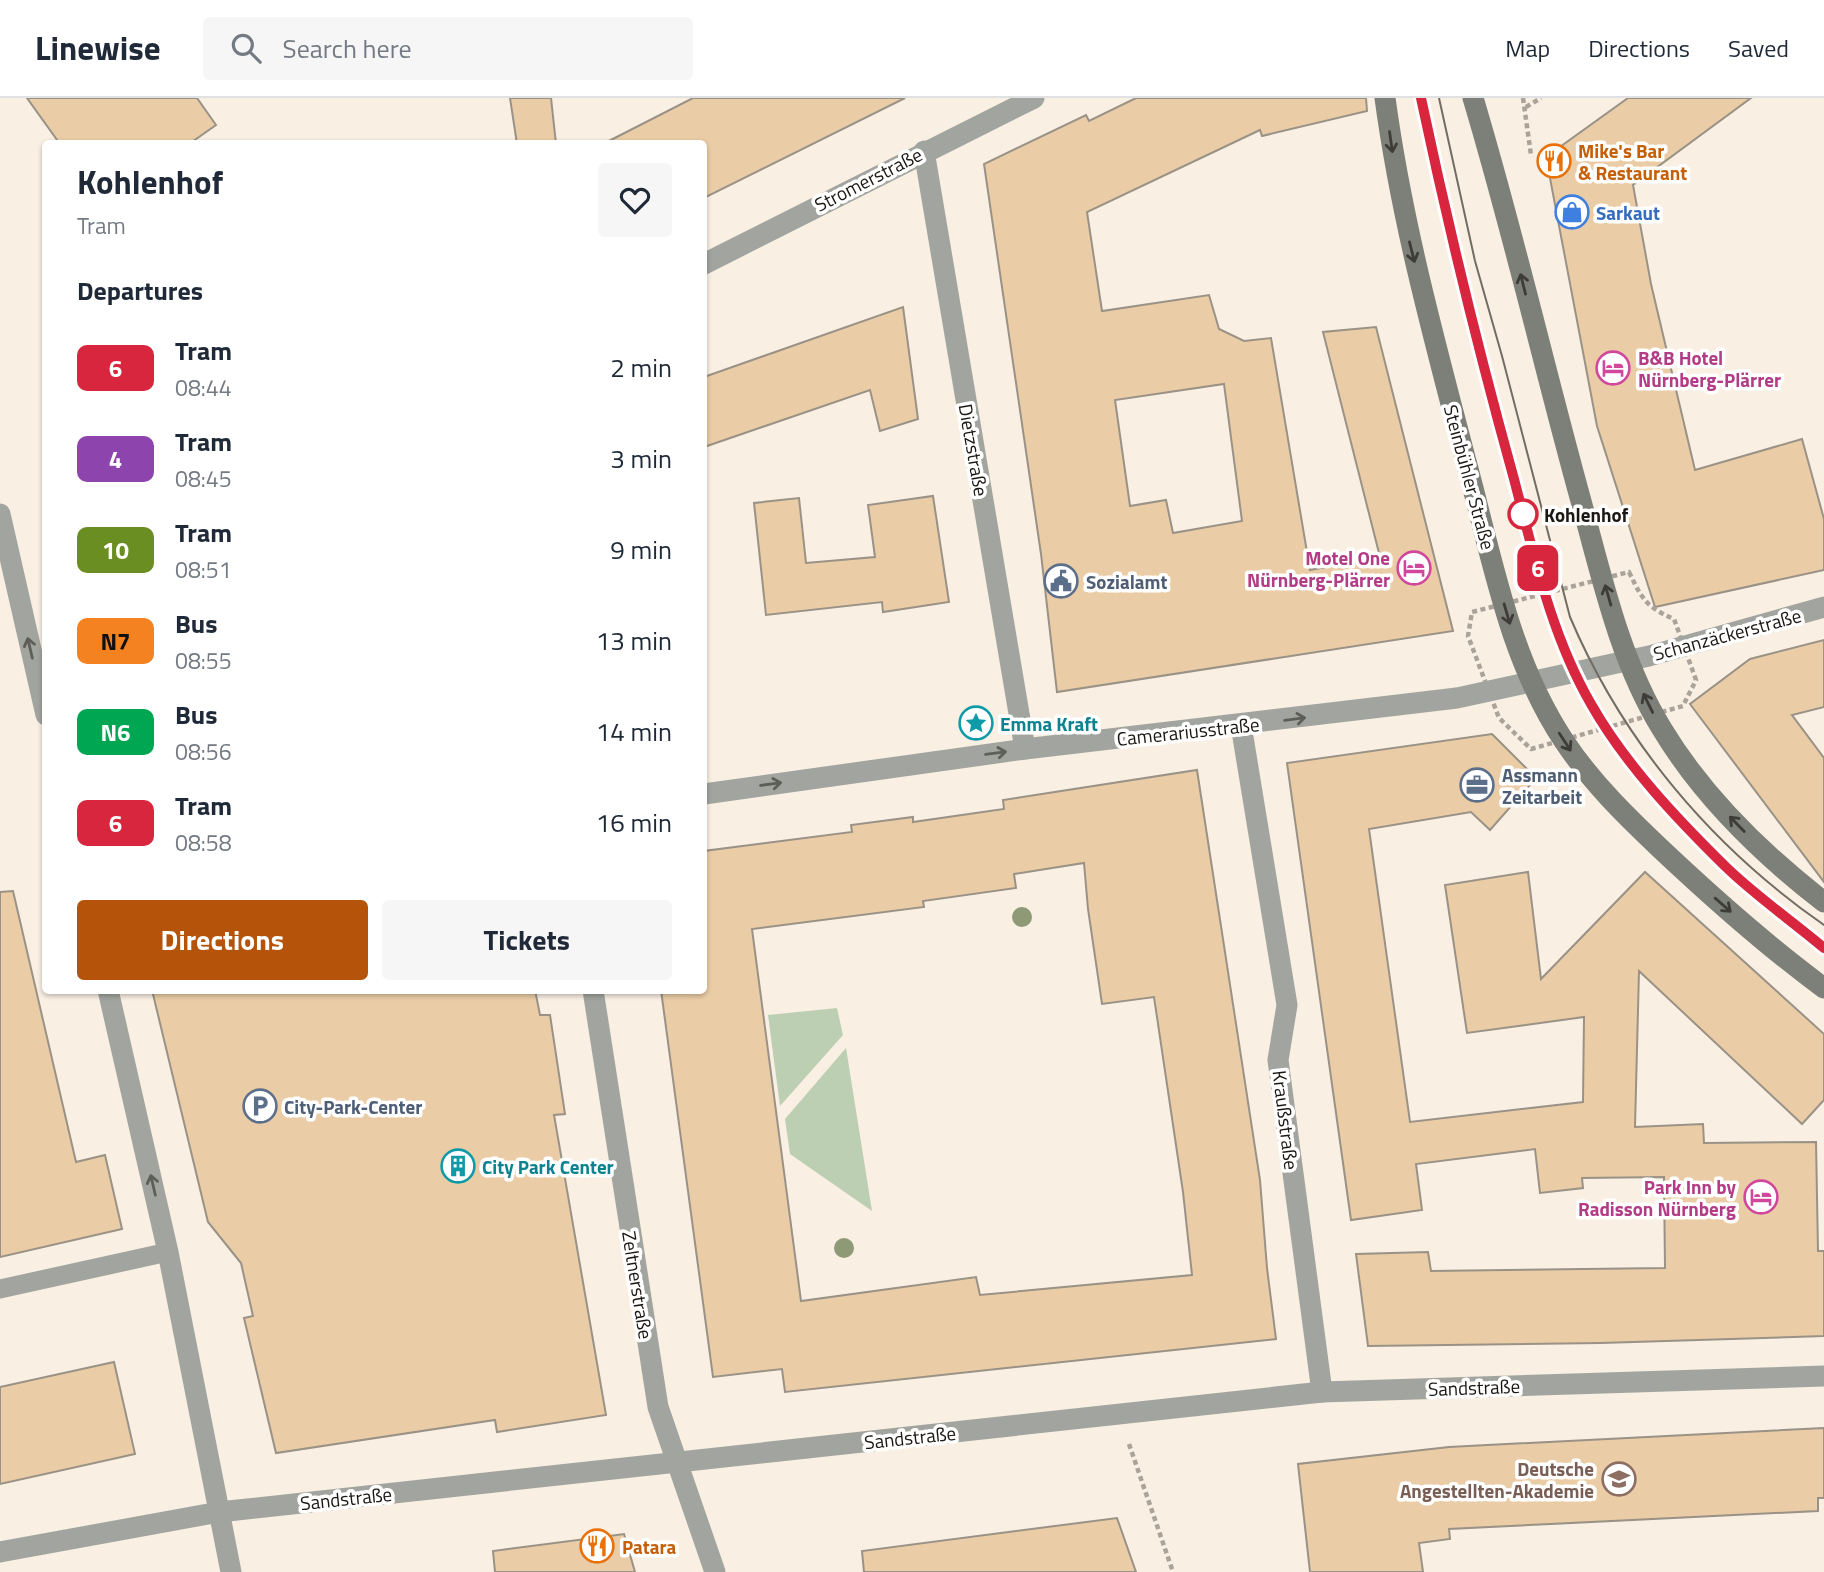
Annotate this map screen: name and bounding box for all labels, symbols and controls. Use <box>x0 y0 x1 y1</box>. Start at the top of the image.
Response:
search box <box>203 17 693 80</box>
text: Linewise <box>35 23 161 73</box>
icon: search <box>227 29 265 67</box>
text: Search here <box>283 29 412 68</box>
text: Map <box>1505 30 1550 66</box>
text: Directions <box>1588 30 1690 66</box>
text: Saved <box>1728 30 1789 66</box>
one-way arrow <box>1385 130 1398 152</box>
place label: Mike's Bar & Restaurant <box>1578 136 1687 187</box>
street label: Stromerstraße <box>809 139 927 219</box>
restaurant icon: Mike's Bar & Restaurant <box>1535 142 1573 180</box>
text: Kohlenhof <box>77 157 223 207</box>
button: heart <box>598 163 672 237</box>
shop icon: Sarkaut <box>1553 193 1591 231</box>
place label: Sarkaut <box>1596 198 1660 227</box>
text: Tram <box>77 208 126 243</box>
one-way arrow <box>1406 240 1419 263</box>
text: Departures <box>77 271 203 310</box>
one-way arrow <box>1516 273 1529 296</box>
text: Tram <box>175 331 232 370</box>
place label: B&B Hotel Nürnberg-Plärrer <box>1638 343 1781 394</box>
text: 2 min <box>610 348 672 387</box>
hotel icon: B&B Hotel Nürnberg-Plärrer <box>1594 349 1632 387</box>
text: 6 <box>109 350 122 386</box>
text: 08:44 <box>175 370 232 405</box>
street label: Steinbühler Straße <box>1437 401 1503 553</box>
street label: Dietzstraße <box>952 402 996 498</box>
text: Tram <box>175 422 232 461</box>
text: 3 min <box>610 439 672 478</box>
text: 4 <box>109 441 122 477</box>
text: 08:45 <box>175 461 232 496</box>
marker: Kohlenhof <box>1508 499 1538 529</box>
place label: Kohlenhof <box>1544 500 1629 529</box>
text: Tram <box>175 513 232 552</box>
text: 9 min <box>610 530 672 569</box>
text: 10 <box>102 532 129 568</box>
place label: Motel One Nürnberg-Plärrer <box>1247 543 1390 594</box>
line badge: 6 <box>1515 545 1561 591</box>
hotel icon: Motel One Nürnberg-Plärrer <box>1395 549 1433 587</box>
text: 6 <box>1531 550 1545 586</box>
text: 08:51 <box>175 552 232 587</box>
public building icon: Sozialamt <box>1042 562 1080 600</box>
place label: Sozialamt <box>1086 567 1167 596</box>
one-way arrow <box>1600 584 1613 606</box>
street label: Schanzäckerstraße <box>1650 600 1804 668</box>
one-way arrow <box>1501 603 1514 625</box>
text: Bus <box>175 604 217 643</box>
text: 13 min <box>596 621 672 660</box>
text: N7 <box>100 623 131 659</box>
one-way arrow <box>23 637 37 660</box>
text: 08:55 <box>175 643 232 678</box>
one-way arrow <box>1641 693 1654 715</box>
text: Bus <box>175 695 217 734</box>
place icon: Emma Kraft <box>957 704 995 742</box>
place label: Emma Kraft <box>1000 709 1098 738</box>
street label: Camerariusstraße <box>1115 709 1261 753</box>
text: 14 min <box>596 712 672 751</box>
one-way arrow <box>1284 712 1306 725</box>
text: N6 <box>100 714 131 750</box>
one-way arrow <box>1559 732 1573 752</box>
text: 08:56 <box>175 734 232 769</box>
one-way arrow <box>984 746 1007 759</box>
place label: Assmann Zeitarbeit <box>1502 760 1582 811</box>
office icon: Assmann Zeitarbeit <box>1458 766 1496 804</box>
one-way arrow <box>759 778 782 791</box>
text: Tram <box>175 786 232 825</box>
text: 16 min <box>596 803 672 842</box>
text: 6 <box>109 805 122 841</box>
one-way arrow <box>1728 816 1745 833</box>
text: 08:58 <box>175 825 232 860</box>
one-way arrow <box>1714 897 1731 914</box>
button: Directions <box>77 900 368 980</box>
button: Tickets <box>382 900 672 980</box>
street label: Kraußstraße <box>1266 1069 1306 1171</box>
parking icon: City-Park-Center <box>241 1087 279 1125</box>
place label: City-Park-Center <box>284 1092 422 1121</box>
building icon: City Park Center <box>439 1147 477 1185</box>
place label: City Park Center <box>482 1152 614 1181</box>
place label: Park Inn by Radisson Nürnberg <box>1578 1172 1736 1223</box>
one-way arrow <box>145 1174 159 1197</box>
hotel icon: Park Inn by Radisson Nürnberg <box>1742 1178 1780 1216</box>
street label: Zeltnerstraße <box>615 1229 661 1341</box>
street label: Sandstraße <box>1427 1371 1521 1403</box>
street label: Sandstraße <box>863 1418 957 1456</box>
place label: Deutsche Angestellten-Akademie <box>1400 1454 1594 1505</box>
school or university icon: Deutsche Angestellten-Akademie <box>1600 1460 1638 1498</box>
street label: Sandstraße <box>299 1479 393 1517</box>
restaurant icon: Patara <box>578 1527 616 1565</box>
place label: Patara <box>622 1532 676 1561</box>

